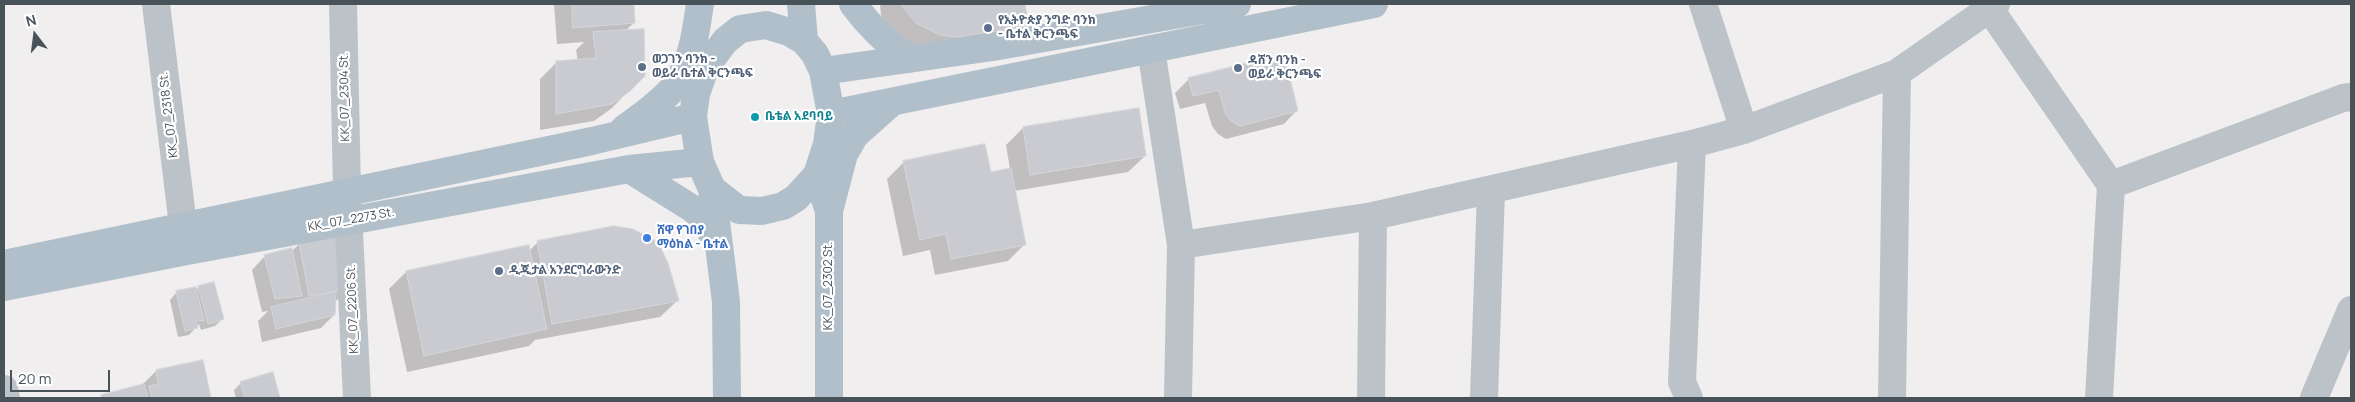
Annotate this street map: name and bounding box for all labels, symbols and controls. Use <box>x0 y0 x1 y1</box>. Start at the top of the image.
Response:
north arrow <box>10 10 60 60</box>
text: N <box>24 10 38 31</box>
place label: የኢትዮጵያ ንግድ ባንክ - ቤተል ቅርንጫፍ <box>998 14 1096 42</box>
marker: የኢትዮጵያ ንግድ ባንክ - ቤተል ቅርንጫፍ <box>982 22 994 34</box>
street label: KK_07_2304 St. <box>337 52 353 142</box>
place label: ወጋገን ባንክ - ወይራ ቤተል ቅርንጫፍ <box>652 53 753 81</box>
place label: ዳሸን ባንክ - ወይራ ቅርንጫፍ <box>1248 54 1321 82</box>
marker: ወጋገን ባንክ - ወይራ ቤተል ቅርንጫፍ <box>636 61 648 73</box>
marker: ዳሸን ባንክ - ወይራ ቅርንጫፍ <box>1232 62 1244 74</box>
street label: KK_07_2318 St. <box>157 71 181 159</box>
place label: ቤቴል አደባባይ <box>765 110 833 124</box>
marker: ቤቴል አደባባይ <box>749 111 761 123</box>
street label: KK_07_2273 St. <box>307 205 395 235</box>
place label: ሸዋ የገበያ ማዕከል - ቤተል <box>657 224 728 252</box>
marker: ሸዋ የገበያ ማዕከል - ቤተል <box>641 232 653 244</box>
street label: KK_07_2302 St. <box>822 242 836 330</box>
street label: KK_07_2206 St. <box>344 264 362 354</box>
place label: ዲጂታል አንደርግራውንድ <box>509 264 621 278</box>
marker: ዲጂታል አንደርግራውንድ <box>493 265 505 277</box>
scale bar <box>12 360 112 392</box>
text: 20 m <box>18 368 51 389</box>

